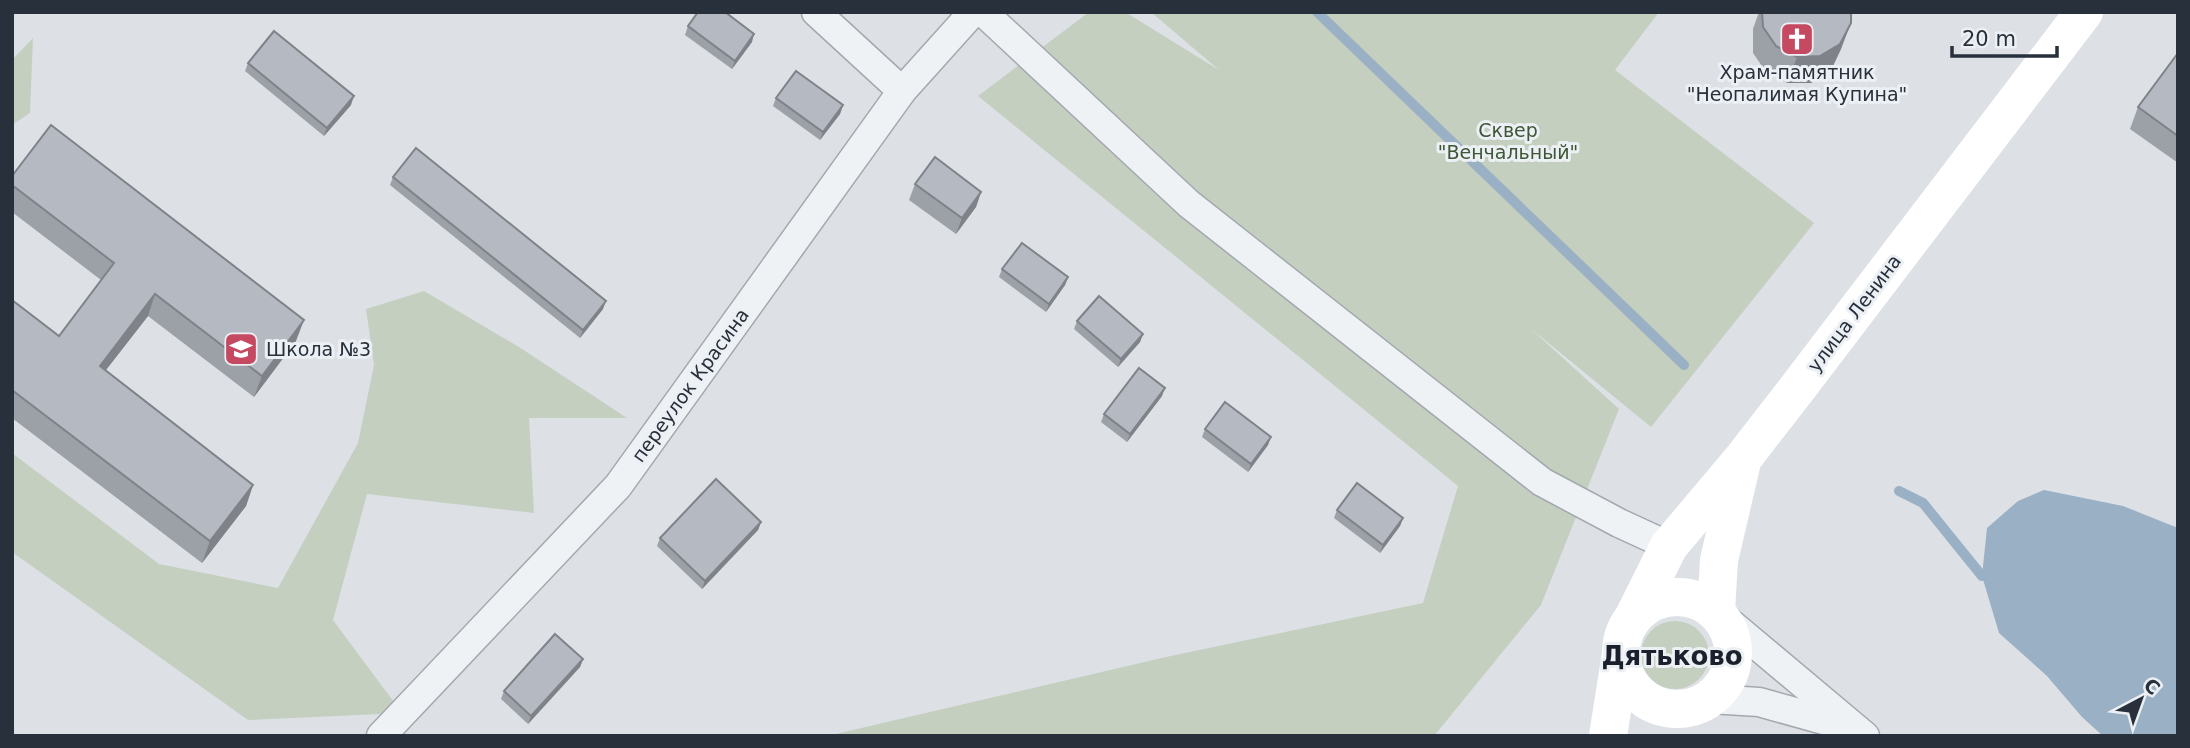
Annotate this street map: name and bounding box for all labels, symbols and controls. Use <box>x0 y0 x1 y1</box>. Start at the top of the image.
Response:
scale bar <box>1952 14 2057 58</box>
church icon: Храм-памятник "Неопалимая Купина" <box>1778 20 1816 58</box>
text: 20 m <box>1962 27 2016 51</box>
place label: Храм-памятник "Неопалимая Купина" <box>1687 61 1907 105</box>
park label: Сквер "Венчальный" <box>1438 119 1578 163</box>
street label: улица Ленина <box>1803 250 1905 376</box>
street label: переулок Красина <box>627 304 753 466</box>
school or university icon: Школа №3 <box>222 330 260 368</box>
place label: Школа №3 <box>266 338 371 360</box>
district label: Дятьково <box>1601 641 1743 671</box>
north arrow <box>2106 664 2176 734</box>
text: С <box>2140 673 2165 699</box>

